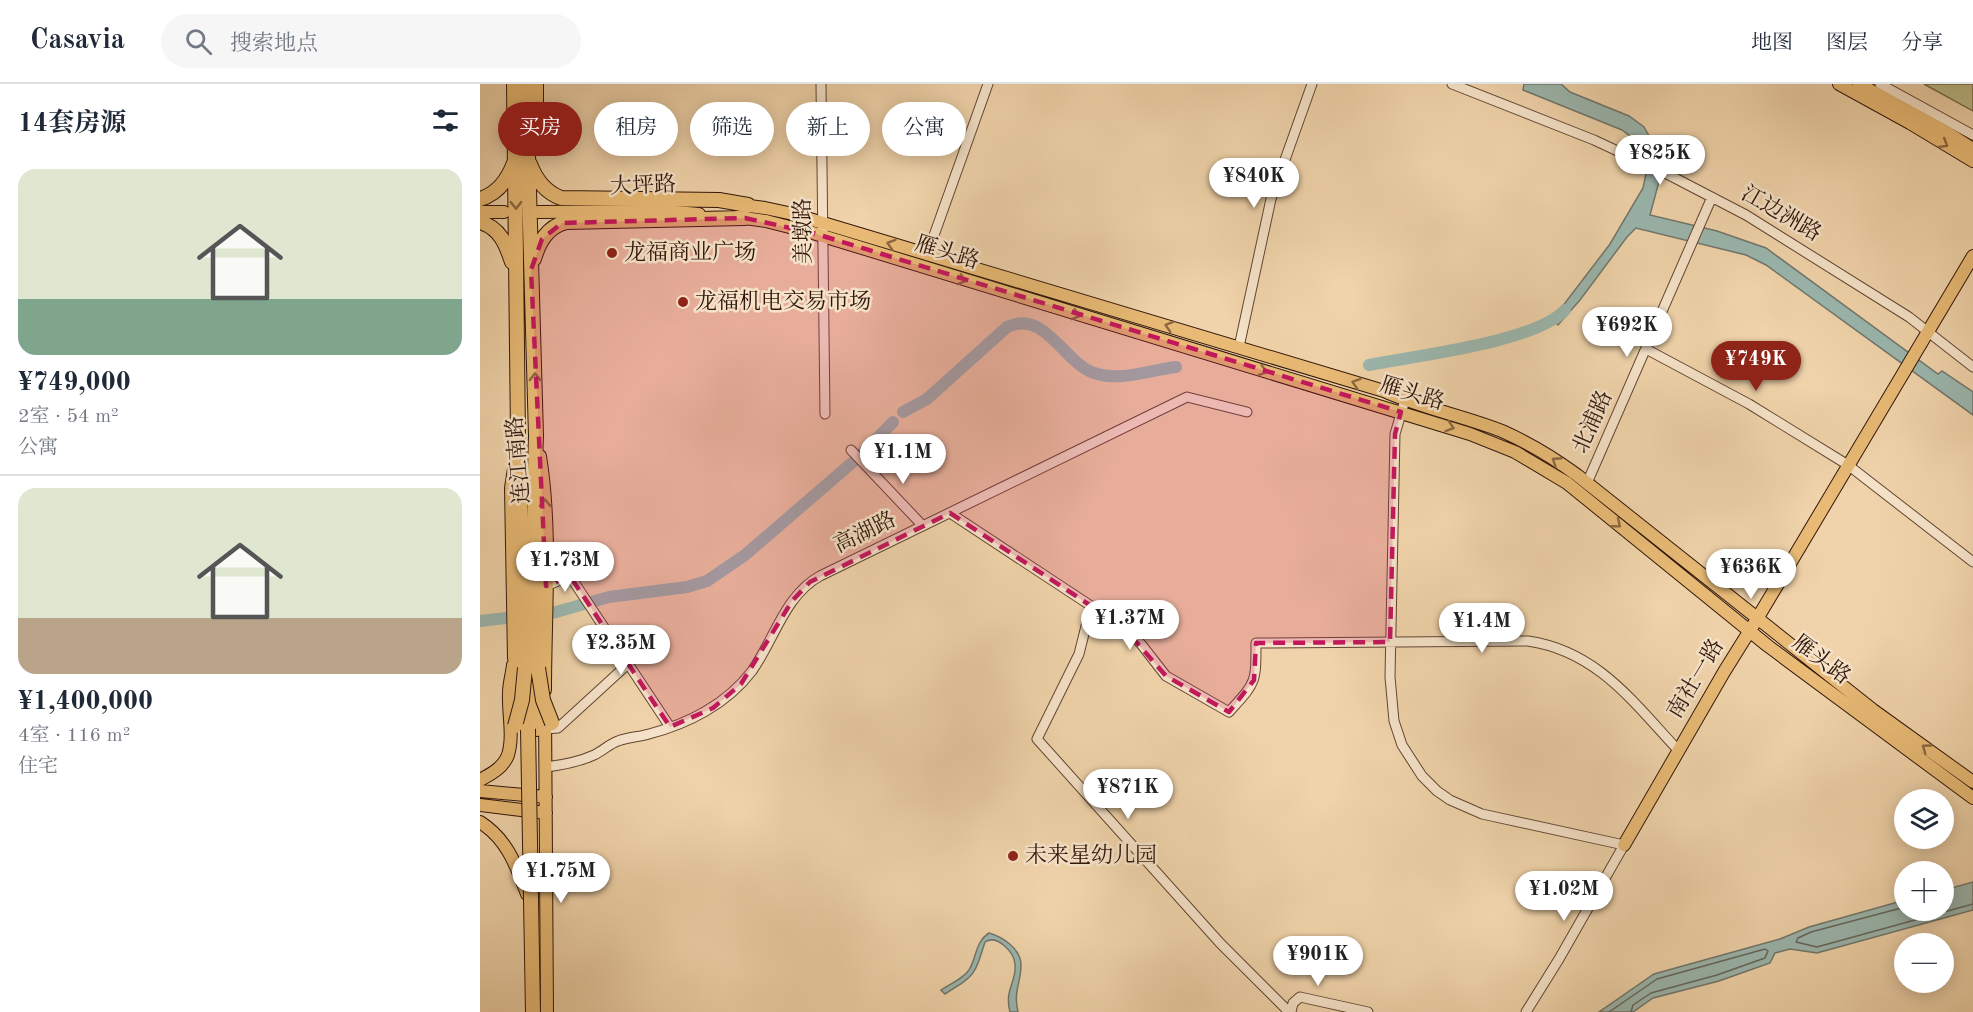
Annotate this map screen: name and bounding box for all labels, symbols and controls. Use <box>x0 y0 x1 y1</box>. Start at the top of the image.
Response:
search box <box>161 14 581 68</box>
icon: search <box>182 25 215 58</box>
text: Casavia <box>30 27 125 55</box>
text: 搜索地点 <box>230 33 318 55</box>
text: 地图 <box>1751 33 1793 54</box>
text: 图层 <box>1826 33 1868 54</box>
text: 分享 <box>1901 33 1943 54</box>
chip: 买房 <box>498 102 582 156</box>
chip: 租房 <box>594 102 678 156</box>
chip: 筛选 <box>690 102 774 156</box>
chip: 新上 <box>786 102 870 156</box>
chip: 公寓 <box>882 102 966 156</box>
icon: filters <box>429 104 462 137</box>
text: 14套房源 <box>18 111 126 137</box>
pin: ¥825K <box>1618 135 1702 186</box>
one-way arrow <box>1938 137 1948 148</box>
text: ¥825K <box>1629 144 1691 164</box>
pin: ¥840K <box>1212 158 1296 209</box>
text: ¥840K <box>1223 167 1285 187</box>
street label: 大坪路 <box>610 172 676 198</box>
street label: 江边洲路 <box>1737 181 1826 246</box>
street label: 美墩路 <box>790 198 816 264</box>
one-way arrow <box>509 201 522 210</box>
icon: home <box>186 208 294 316</box>
street label: 雁头路 <box>912 231 982 273</box>
one-way arrow <box>886 239 897 251</box>
place label: 龙福商业广场 <box>624 240 756 264</box>
marker: 龙福商业广场 <box>605 246 619 260</box>
one-way arrow <box>956 273 967 285</box>
place label: 龙福机电交易市场 <box>695 289 871 313</box>
marker: 龙福机电交易市场 <box>676 295 690 309</box>
pin: ¥692K <box>1585 307 1669 358</box>
one-way arrow <box>1070 308 1081 320</box>
text: ¥692K <box>1596 316 1658 336</box>
one-way arrow <box>1164 321 1175 333</box>
pin: ¥749K <box>1714 341 1798 392</box>
text: ¥749K <box>1725 350 1787 370</box>
one-way arrow <box>1257 364 1268 376</box>
text: ¥749,000 <box>18 370 131 396</box>
street label: 雁头路 <box>1377 372 1447 414</box>
one-way arrow <box>528 373 541 382</box>
one-way arrow <box>1351 378 1362 390</box>
street label: 北浦路 <box>1568 387 1616 457</box>
text: 2室 · 54 m² <box>18 407 119 427</box>
street label: 连江南路 <box>502 415 534 505</box>
one-way arrow <box>1444 420 1455 433</box>
pin: ¥1.1M <box>861 434 945 485</box>
text: 公寓 <box>18 438 58 458</box>
text: ¥1.1M <box>874 443 932 463</box>
one-way arrow <box>1552 457 1563 468</box>
one-way arrow <box>539 499 551 508</box>
street label: 高湖路 <box>830 507 899 557</box>
one-way arrow <box>1610 516 1621 527</box>
icon: home <box>186 527 294 635</box>
pin: ¥1.73M <box>516 542 614 593</box>
pin: ¥636K <box>1709 549 1793 600</box>
text: ¥1.73M <box>530 551 600 571</box>
text: ¥636K <box>1720 558 1782 578</box>
pin: ¥1.37M <box>1081 600 1179 651</box>
pin: ¥1.4M <box>1440 603 1524 654</box>
text: ¥1.37M <box>1095 609 1165 629</box>
text: ¥1.4M <box>1453 612 1511 632</box>
pin: ¥2.35M <box>572 625 670 676</box>
street label: 雁头路 <box>1788 630 1855 689</box>
text: ¥2.35M <box>586 634 656 654</box>
street label: 南社一路 <box>1662 635 1728 722</box>
text: ¥1,400,000 <box>18 689 153 715</box>
text: 4室 · 116 m² <box>18 726 130 746</box>
one-way arrow <box>1921 744 1932 755</box>
text: 住宅 <box>18 757 58 777</box>
pin: ¥871K <box>1086 769 1170 820</box>
text: ¥871K <box>1097 778 1159 798</box>
map controls <box>1894 789 1954 993</box>
button: layers <box>1894 789 1954 849</box>
place label: 未来星幼儿园 <box>1025 843 1157 867</box>
marker: 未来星幼儿园 <box>1006 849 1020 863</box>
pin: ¥1.75M <box>512 853 610 904</box>
button: + <box>1894 861 1954 921</box>
text: ¥1.75M <box>526 862 596 882</box>
pin: ¥1.02M <box>1515 871 1613 922</box>
text: ¥1.02M <box>1529 880 1599 900</box>
button: − <box>1894 933 1954 993</box>
pin: ¥901K <box>1276 936 1360 987</box>
text: ¥901K <box>1287 945 1349 965</box>

